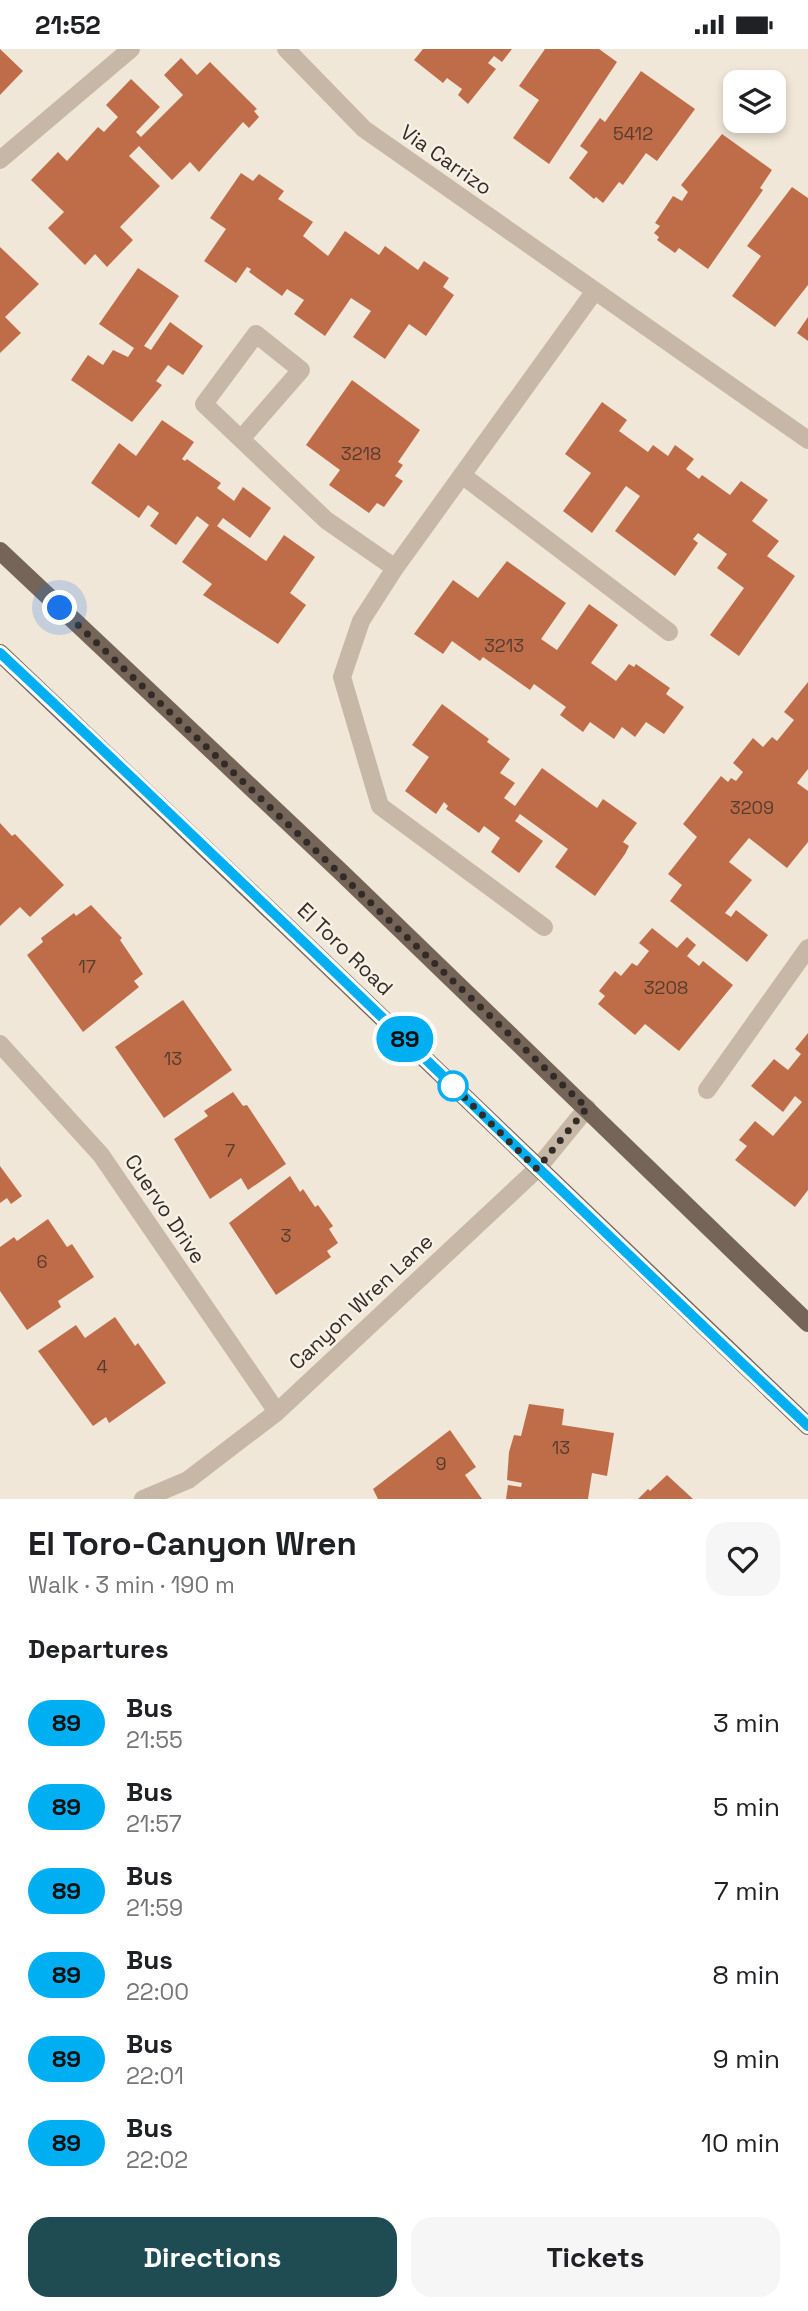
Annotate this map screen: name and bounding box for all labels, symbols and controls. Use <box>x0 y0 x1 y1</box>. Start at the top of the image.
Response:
text: 21:52 <box>35 8 101 42</box>
map controls <box>723 70 786 133</box>
button: layers <box>723 70 786 133</box>
street label: Via Carrizo <box>395 118 497 201</box>
house number: 5412 <box>613 122 653 145</box>
house number: 3218 <box>341 442 381 465</box>
your location <box>42 590 77 625</box>
house number: 3213 <box>484 634 524 657</box>
house number: 3209 <box>730 796 774 819</box>
street label: El Toro Road <box>292 896 399 1001</box>
house number: 17 <box>78 955 96 978</box>
house number: 3208 <box>644 976 688 999</box>
line badge: 89 <box>374 1016 436 1062</box>
text: 89 <box>390 1023 420 1054</box>
house number: 13 <box>164 1047 182 1070</box>
unlabelled marker <box>438 1071 468 1101</box>
house number: 7 <box>225 1139 235 1162</box>
street label: Cuervo Drive <box>119 1149 212 1269</box>
house number: 3 <box>281 1224 291 1247</box>
street label: Canyon Wren Lane <box>283 1228 438 1375</box>
house number: 6 <box>36 1250 48 1273</box>
house number: 4 <box>96 1355 108 1378</box>
house number: 13 <box>552 1436 570 1459</box>
house number: 9 <box>435 1452 447 1475</box>
button: heart <box>706 1522 780 1596</box>
text: El Toro-Canyon Wren <box>28 1523 357 1565</box>
text: Walk · 3 min · 190 m <box>28 1570 235 1600</box>
text: Departures <box>28 1632 169 1666</box>
text: Bus <box>126 1691 173 1725</box>
text: 3 min <box>713 1706 780 1740</box>
text: 89 <box>52 1707 81 1738</box>
text: 21:55 <box>126 1725 183 1755</box>
text: Bus <box>126 1775 173 1809</box>
text: 5 min <box>713 1790 780 1824</box>
text: 89 <box>52 1791 81 1822</box>
text: 21:57 <box>126 1809 182 1839</box>
text: Bus <box>126 1859 173 1893</box>
text: 7 min <box>714 1874 780 1908</box>
text: 89 <box>52 1875 81 1906</box>
text: 21:59 <box>126 1893 183 1923</box>
text: Bus <box>126 1943 173 1977</box>
text: 8 min <box>712 1958 780 1992</box>
text: 89 <box>52 1959 81 1990</box>
text: 22:00 <box>126 1977 189 2007</box>
text: Bus <box>126 2027 173 2061</box>
text: 9 min <box>713 2042 780 2076</box>
text: 89 <box>52 2043 81 2074</box>
text: 22:01 <box>126 2061 184 2091</box>
text: Bus <box>126 2111 173 2145</box>
text: 10 min <box>701 2126 780 2160</box>
text: 89 <box>52 2127 81 2158</box>
text: 22:02 <box>126 2145 188 2175</box>
button: Directions <box>28 2217 397 2297</box>
button: Tickets <box>411 2217 780 2297</box>

